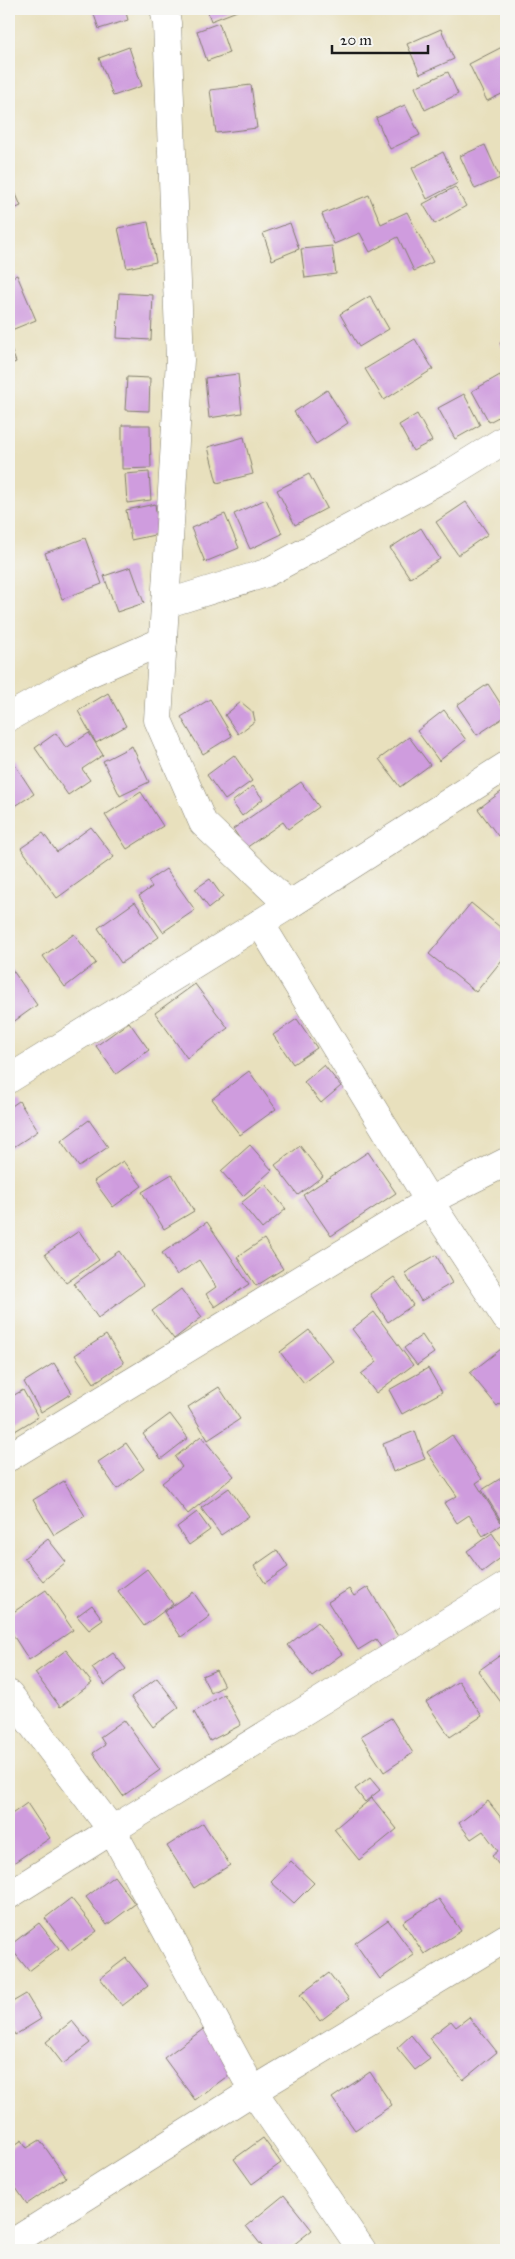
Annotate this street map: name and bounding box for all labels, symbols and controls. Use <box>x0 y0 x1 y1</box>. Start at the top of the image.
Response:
scale bar <box>332 22 429 54</box>
text: 20 m <box>340 31 372 49</box>

